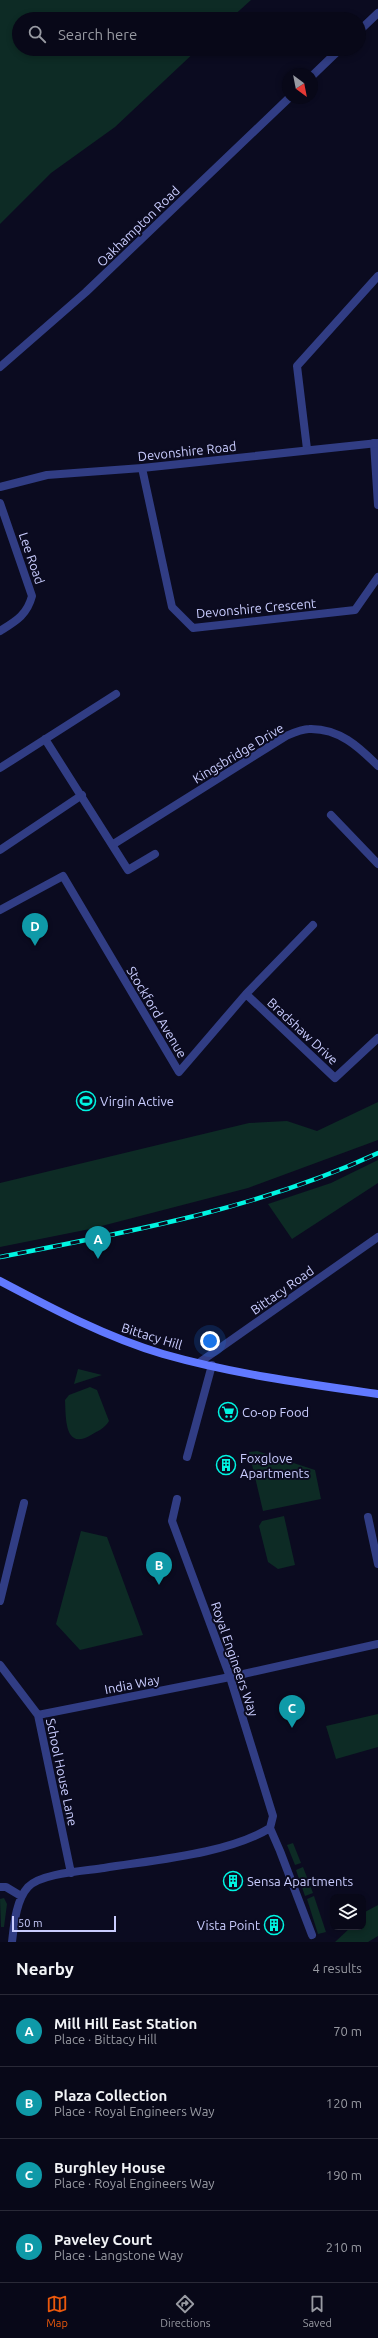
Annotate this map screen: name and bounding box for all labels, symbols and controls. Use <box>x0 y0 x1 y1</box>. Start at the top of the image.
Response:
search box <box>12 12 366 56</box>
icon: search <box>26 23 48 45</box>
text: Search here <box>58 26 137 43</box>
north arrow <box>282 68 318 104</box>
street label: Oakhampton Road <box>94 183 182 269</box>
street label: Devonshire Road <box>137 439 237 463</box>
street label: Lee Road <box>17 530 47 586</box>
street label: Devonshire Crescent <box>195 596 317 620</box>
street label: Kingsbridge Drive <box>190 720 286 786</box>
pin: D <box>22 913 48 946</box>
street label: Stockford Avenue <box>124 964 190 1060</box>
street label: Bradshaw Drive <box>265 995 341 1067</box>
sports icon: Virgin Active <box>75 1090 97 1112</box>
place label: Virgin Active <box>100 1094 174 1108</box>
pin: A <box>85 1226 111 1259</box>
street label: Bittacy Road <box>248 1263 316 1317</box>
street label: Bittacy Hill <box>120 1320 185 1352</box>
your location <box>200 1331 220 1351</box>
supermarket icon: Co-op Food <box>217 1401 239 1423</box>
place label: Co-op Food <box>242 1405 309 1419</box>
place label: Foxglove Apartments <box>240 1451 310 1480</box>
building icon: Foxglove Apartments <box>215 1454 237 1476</box>
pin: B <box>146 1552 172 1585</box>
street label: Royal Engineers Way <box>209 1600 261 1718</box>
street label: India Way <box>103 1672 161 1696</box>
pin: C <box>279 1695 305 1728</box>
street label: School House Lane <box>44 1717 80 1827</box>
building icon: Sensa Apartments <box>222 1870 244 1892</box>
place label: Sensa Apartments <box>247 1874 353 1888</box>
map controls <box>330 1894 366 1930</box>
button: layers <box>330 1894 366 1930</box>
scale bar <box>12 1914 116 1933</box>
building icon: Vista Point <box>263 1914 285 1936</box>
text: 50 m <box>18 1917 42 1929</box>
place label: Vista Point <box>197 1918 260 1932</box>
text: Nearby <box>16 1959 74 1978</box>
text: 4 results <box>312 1961 362 1975</box>
text: Mill Hill East Station <box>54 2015 197 2032</box>
text: A <box>24 2024 34 2038</box>
text: 70 m <box>333 2024 362 2038</box>
text: Place · Bittacy Hill <box>54 2032 157 2046</box>
text: Plaza Collection <box>54 2087 167 2104</box>
text: B <box>25 2096 33 2110</box>
text: 120 m <box>326 2096 362 2110</box>
text: Place · Royal Engineers Way <box>54 2104 215 2118</box>
text: Burghley House <box>54 2159 166 2176</box>
text: C <box>25 2168 33 2182</box>
text: 190 m <box>326 2168 362 2182</box>
text: Place · Royal Engineers Way <box>54 2176 215 2190</box>
text: Paveley Court <box>54 2231 152 2248</box>
text: D <box>24 2240 34 2254</box>
text: 210 m <box>326 2240 362 2254</box>
text: Place · Langstone Way <box>54 2248 183 2262</box>
tab: Map <box>46 2293 68 2329</box>
tab: Directions <box>160 2293 210 2329</box>
tab: Saved <box>303 2293 332 2329</box>

